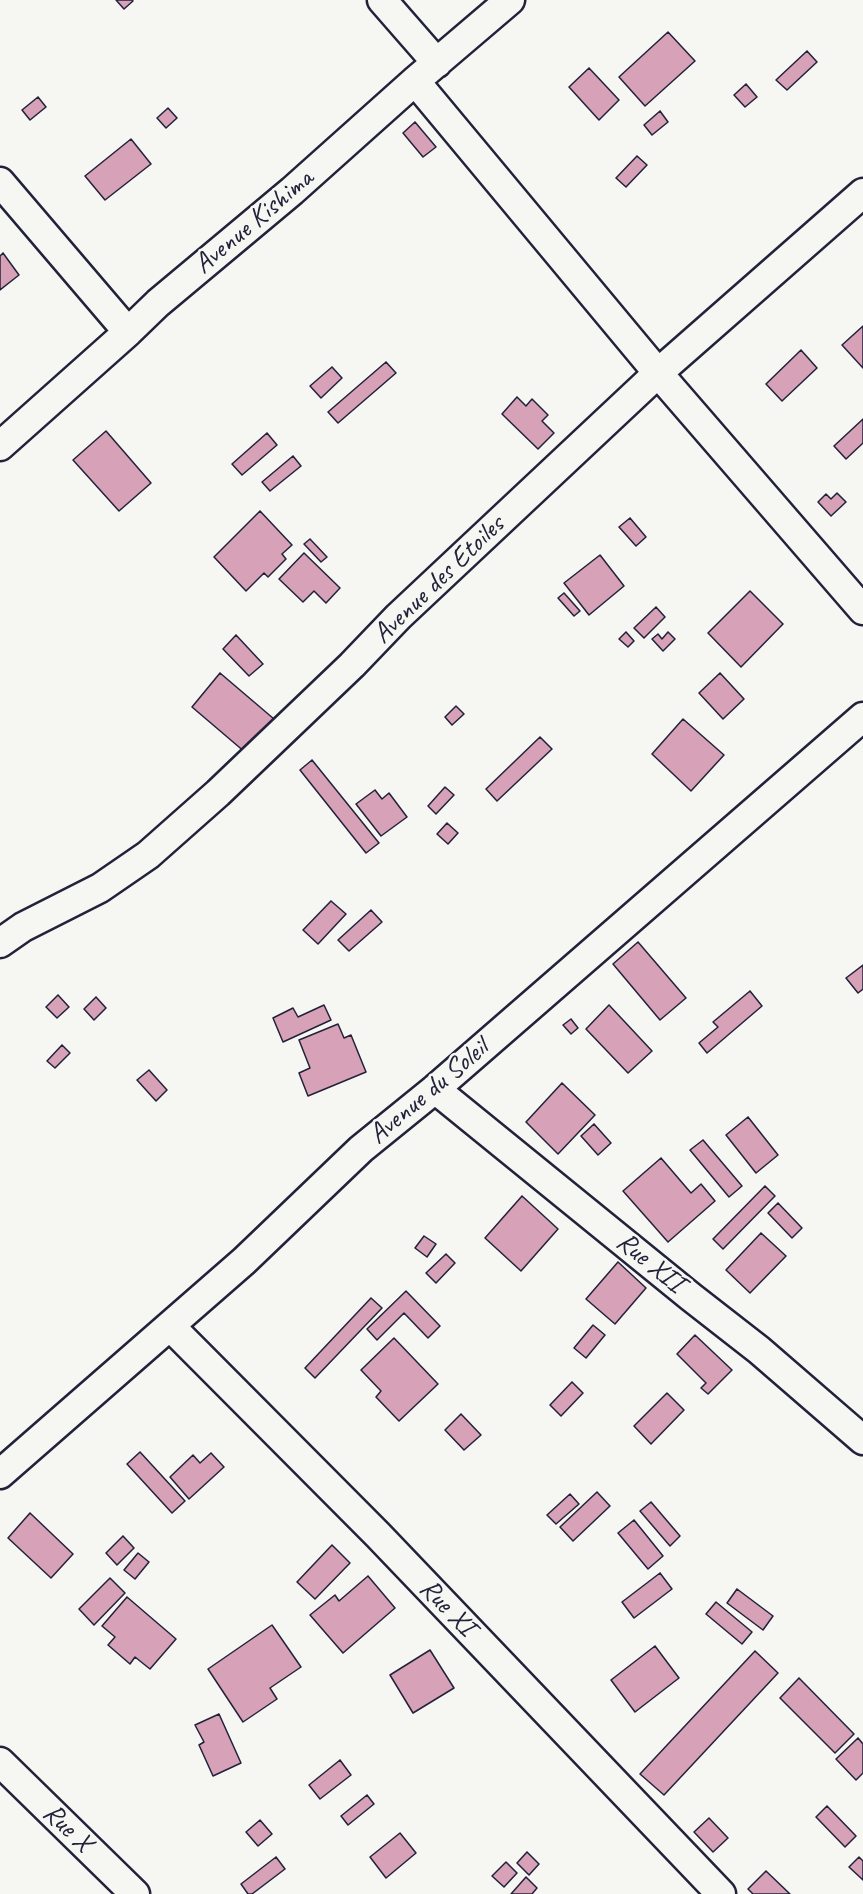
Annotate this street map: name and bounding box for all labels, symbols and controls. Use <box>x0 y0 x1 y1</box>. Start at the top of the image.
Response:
street label: Avenue Kishima <box>188 162 320 282</box>
street label: Avenue des Etoiles <box>366 509 512 651</box>
street label: Avenue du Soleil <box>362 1032 496 1152</box>
street label: Rue XII <box>609 1225 691 1301</box>
street label: Rue XI <box>412 1573 482 1643</box>
street label: Rue X <box>36 1797 98 1859</box>

